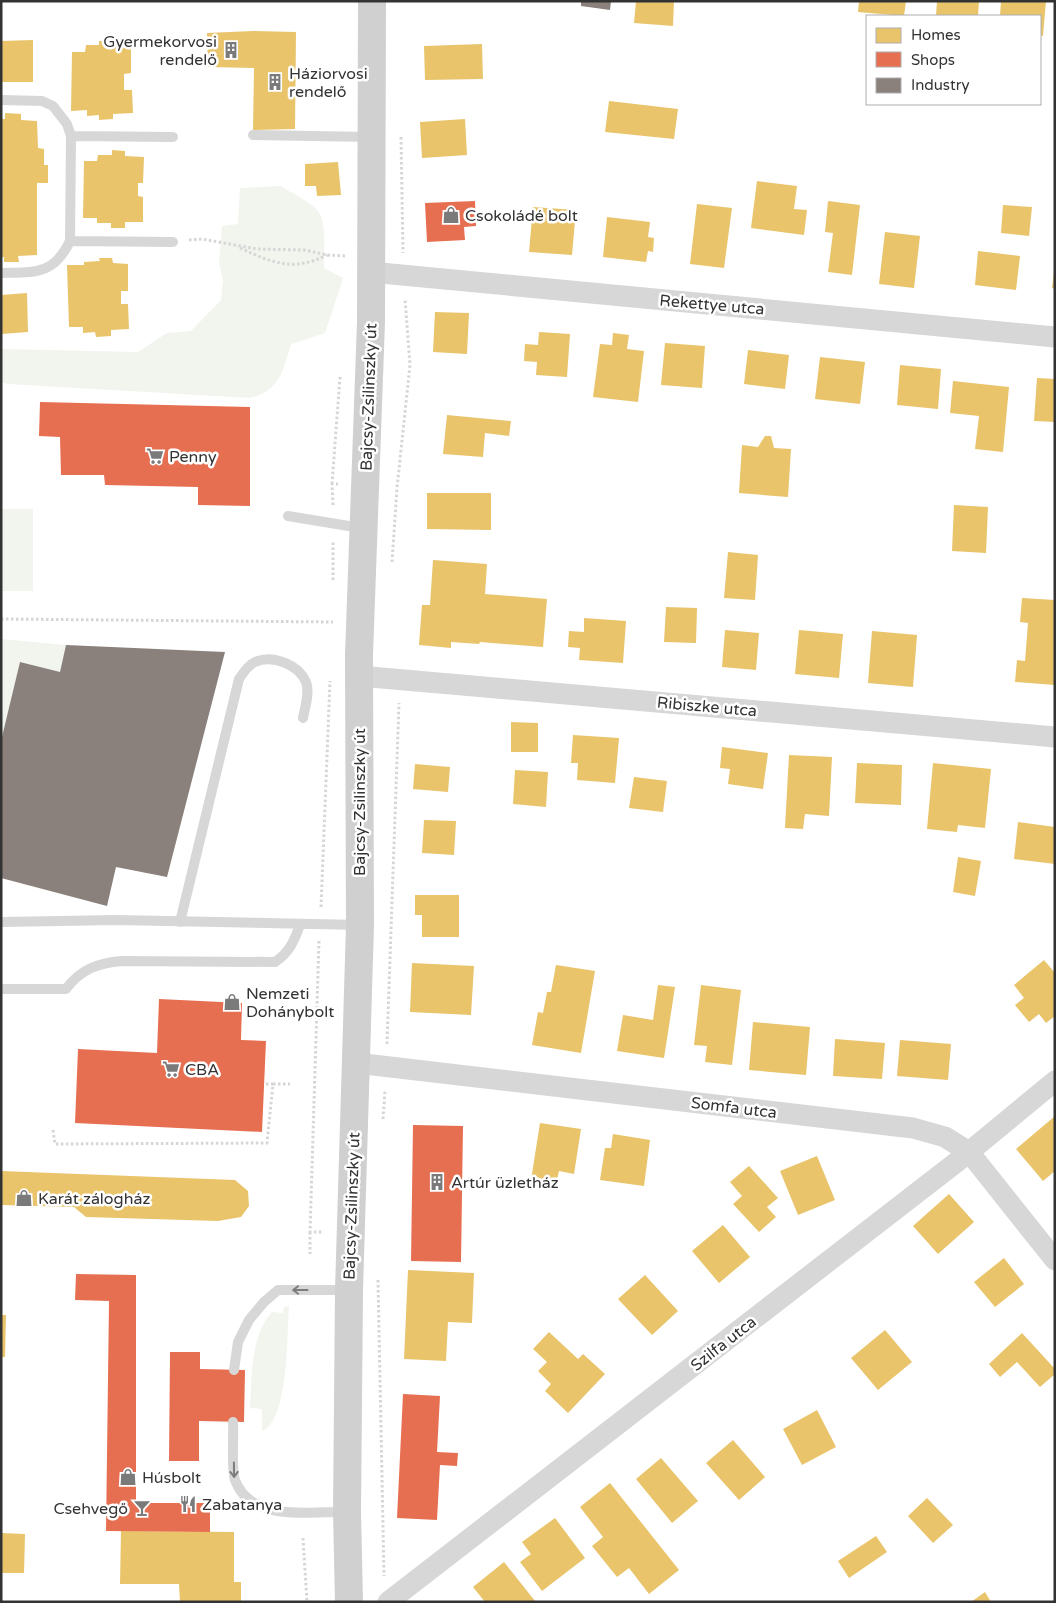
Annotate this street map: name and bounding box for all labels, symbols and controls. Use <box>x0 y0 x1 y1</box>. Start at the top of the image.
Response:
legend <box>866 15 1041 105</box>
text: Homes <box>911 26 961 44</box>
place label: Gyermekorvosi rendelő <box>103 32 217 70</box>
building icon: Gyermekorvosi rendelő <box>221 40 241 60</box>
text: Shops <box>911 51 955 69</box>
place label: Háziorvosi rendelő <box>289 64 368 102</box>
building icon: Háziorvosi rendelő <box>265 72 285 92</box>
text: Industry <box>911 76 970 94</box>
shop icon: Csokoládé bolt <box>441 205 461 225</box>
place label: Csokoládé bolt <box>465 206 578 226</box>
street label: Rekettye utca <box>659 290 765 320</box>
street label: Bajcsy-Zsilinszky út <box>356 323 382 471</box>
supermarket icon: Penny <box>145 446 165 466</box>
place label: Penny <box>169 447 217 467</box>
street label: Ribiszke utca <box>656 693 758 721</box>
street label: Bajcsy-Zsilinszky út <box>350 728 370 876</box>
place label: Nemzeti Dohánybolt <box>246 984 334 1022</box>
shop icon: Nemzeti Dohánybolt <box>222 992 242 1012</box>
supermarket icon: CBA <box>161 1059 181 1079</box>
place label: CBA <box>185 1060 219 1080</box>
street label: Somfa utca <box>690 1093 778 1123</box>
street label: Bajcsy-Zsilinszky út <box>339 1132 365 1280</box>
building icon: Artúr üzletház <box>427 1172 447 1192</box>
place label: Artúr üzletház <box>451 1173 559 1193</box>
shop icon: Karát zálogház <box>14 1188 34 1208</box>
place label: Karát zálogház <box>38 1189 150 1209</box>
one-way arrow <box>292 1285 308 1295</box>
street label: Szilfa utca <box>687 1312 761 1376</box>
one-way arrow <box>229 1462 239 1478</box>
shop icon: Húsbolt <box>118 1467 138 1487</box>
place label: Húsbolt <box>142 1468 201 1488</box>
restaurant icon: Zabatanya <box>178 1494 198 1514</box>
place label: Zabatanya <box>202 1495 282 1515</box>
bar icon: Csehvegő <box>132 1498 152 1518</box>
place label: Csehvegő <box>53 1499 128 1519</box>

